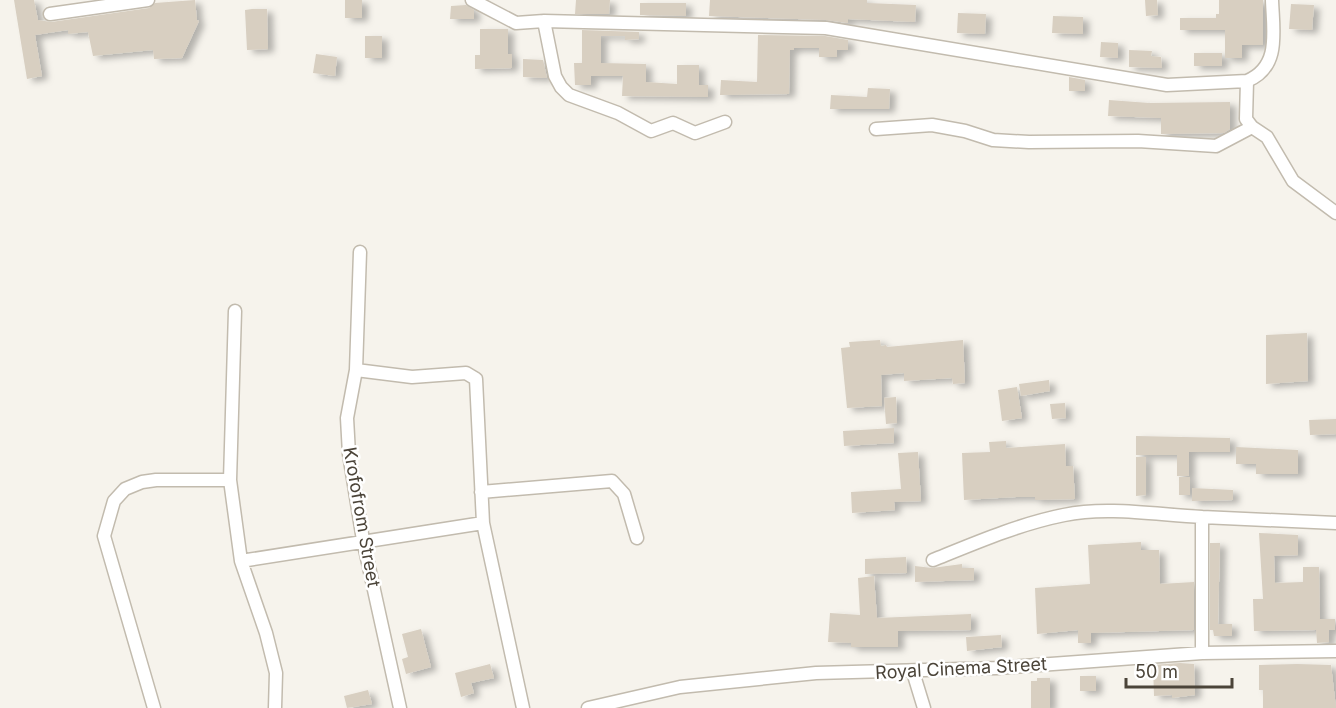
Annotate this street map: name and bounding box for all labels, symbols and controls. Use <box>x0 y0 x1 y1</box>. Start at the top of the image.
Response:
street label: Krofofrom Street <box>339 445 385 589</box>
scale bar <box>1126 651 1232 689</box>
street label: Royal Cinema Street <box>875 653 1047 683</box>
text: 50 m <box>1135 661 1178 682</box>

